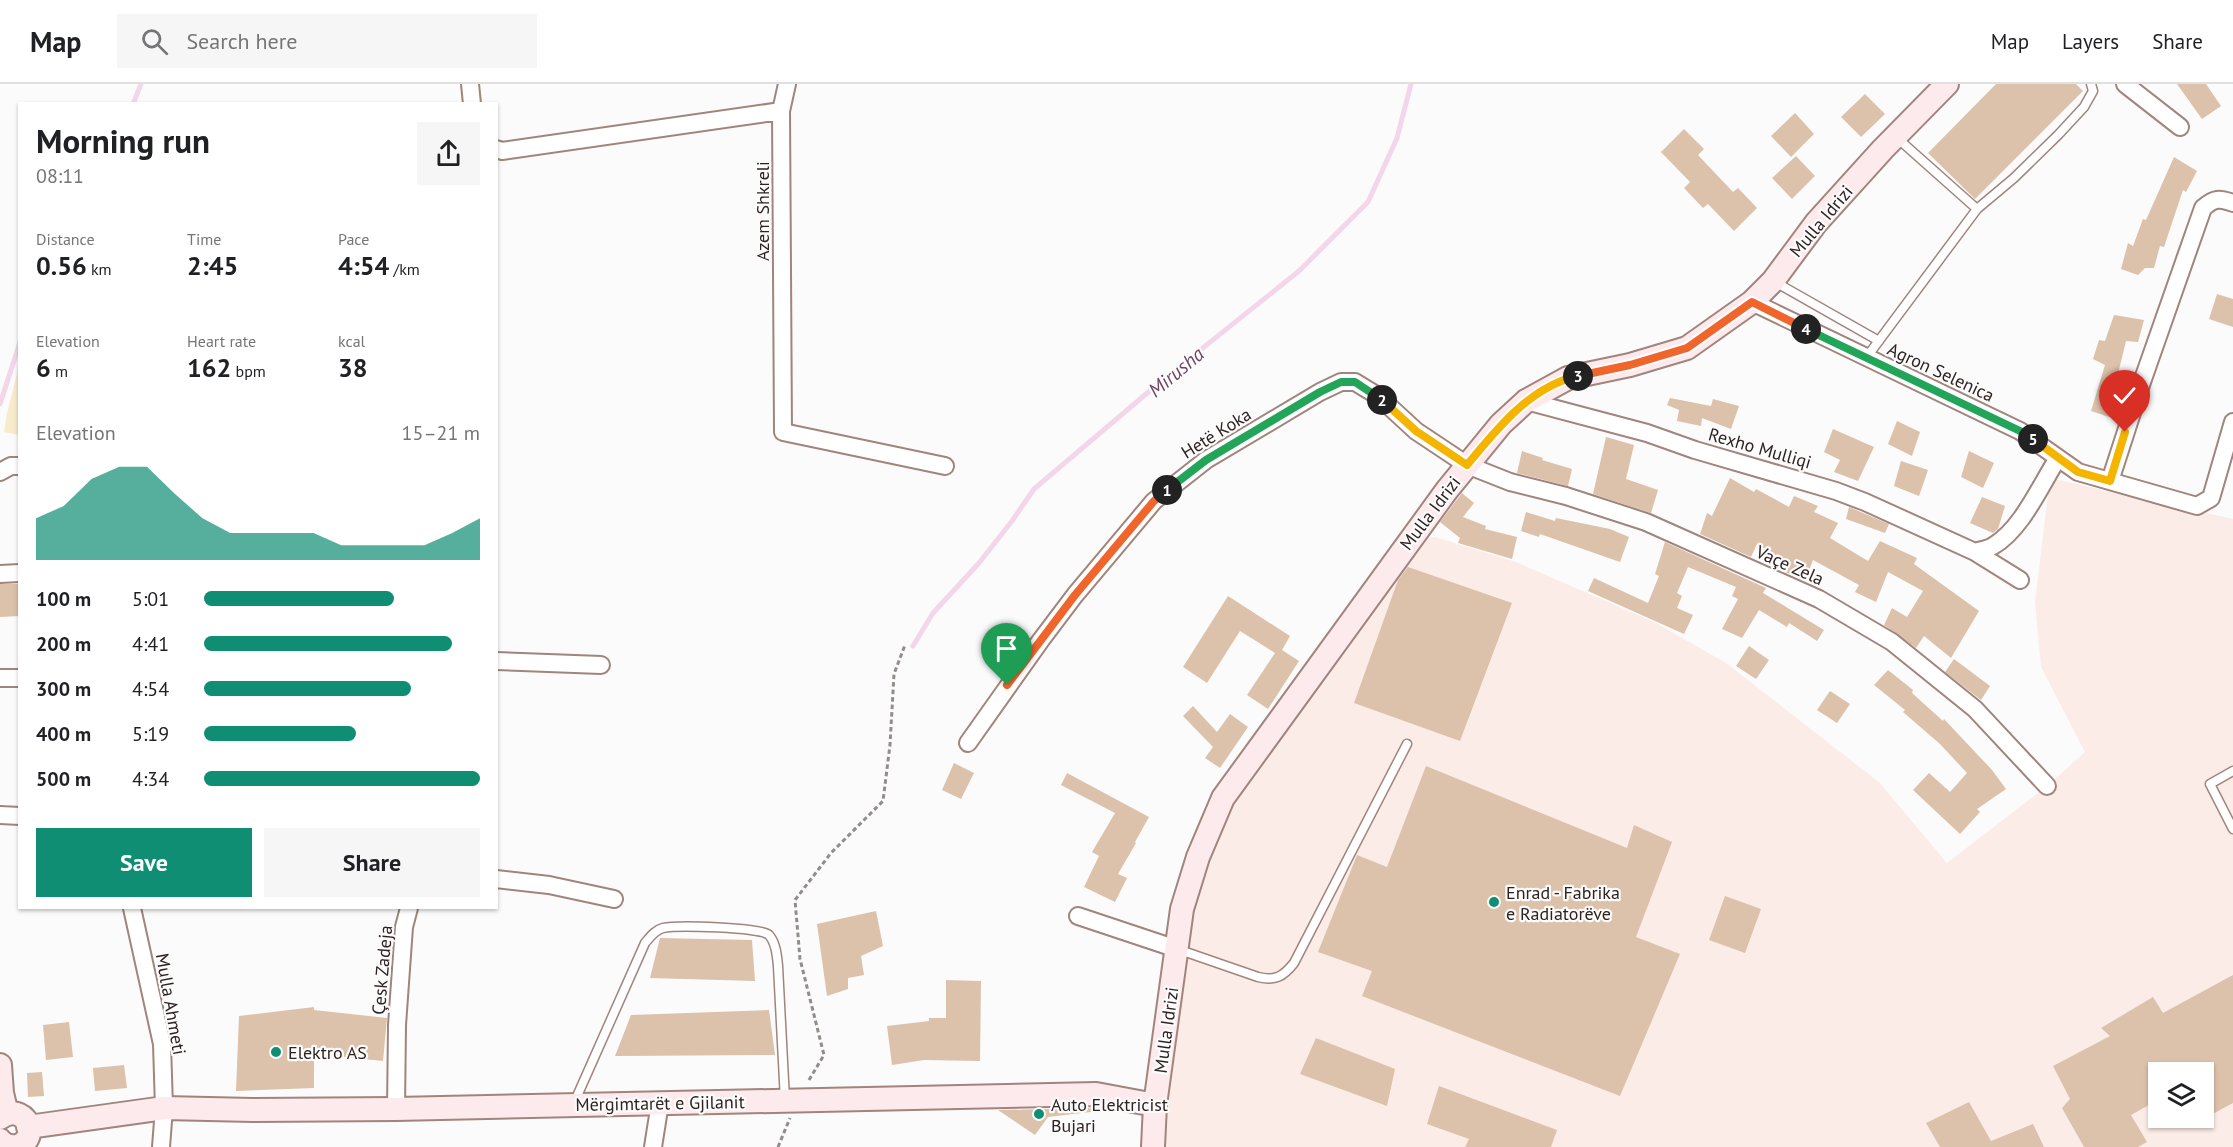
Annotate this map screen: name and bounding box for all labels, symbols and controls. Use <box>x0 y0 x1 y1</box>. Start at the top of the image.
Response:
search box <box>117 14 537 68</box>
text: Map <box>30 23 81 60</box>
icon: search <box>138 25 171 58</box>
text: Search here <box>186 27 297 55</box>
text: Map <box>1991 28 2029 55</box>
text: Layers <box>2062 28 2119 55</box>
text: Share <box>2152 28 2203 55</box>
text: Morning run <box>36 119 210 162</box>
button: share <box>417 122 480 185</box>
street label: Azem Shkreli <box>751 161 774 261</box>
text: 08:11 <box>36 163 84 189</box>
street label: Mulla Idrizi <box>1784 180 1858 262</box>
text: Distance <box>36 229 95 249</box>
text: Time <box>187 229 221 249</box>
text: Pace <box>338 229 369 249</box>
text: 0.56 <box>36 249 87 282</box>
text: 2:45 <box>187 249 238 282</box>
text: 4:54 <box>338 249 389 282</box>
text: km <box>87 259 112 279</box>
text: /km <box>389 259 420 279</box>
pin: 4 <box>1791 314 1821 344</box>
text: 4 <box>1801 319 1811 339</box>
text: Elevation <box>36 331 100 351</box>
text: Heart rate <box>187 331 256 351</box>
text: kcal <box>338 331 365 351</box>
street label: Agron Selenica <box>1884 337 1998 407</box>
water label: Mirusha <box>1143 341 1210 403</box>
text: 6 <box>36 351 51 384</box>
text: 162 <box>187 351 231 384</box>
text: 38 <box>338 351 367 384</box>
text: m <box>51 361 68 381</box>
text: bpm <box>231 361 266 381</box>
pin: 3 <box>1563 361 1593 391</box>
text: 3 <box>1573 366 1583 386</box>
pin <box>2099 370 2150 432</box>
icon: check <box>2108 379 2141 412</box>
pin: 2 <box>1367 385 1397 415</box>
text: 2 <box>1377 390 1387 410</box>
street label: Hetë Koka <box>1177 402 1255 464</box>
text: Elevation <box>36 420 116 446</box>
text: 15–21 m <box>402 420 480 446</box>
street label: Rexho Mulliqi <box>1706 422 1814 474</box>
pin: 5 <box>2018 424 2048 454</box>
text: 5 <box>2028 429 2038 449</box>
street label: Mulla Idrizi <box>1395 471 1465 555</box>
pin: 1 <box>1152 475 1182 505</box>
text: 1 <box>1162 480 1172 500</box>
street label: Vaçe Zela <box>1752 539 1827 590</box>
text: 100 m <box>36 586 91 612</box>
text: 5:01 <box>132 586 169 612</box>
pin <box>981 623 1032 685</box>
text: 200 m <box>36 631 91 657</box>
text: 4:41 <box>132 631 169 657</box>
icon: arrive <box>990 632 1023 665</box>
text: 300 m <box>36 676 91 702</box>
text: 4:54 <box>132 676 169 702</box>
text: 400 m <box>36 721 91 747</box>
text: 5:19 <box>132 721 169 747</box>
text: 500 m <box>36 766 91 792</box>
text: 4:34 <box>132 766 169 792</box>
button: Save <box>36 828 252 897</box>
button: Share <box>264 828 480 897</box>
place label: Enrad - Fabrika e Radiatorëve <box>1506 881 1620 925</box>
marker: Enrad - Fabrika e Radiatorëve <box>1487 895 1501 909</box>
street label: Çesk Zadeja <box>367 924 397 1016</box>
street label: Mulla Ahmeti <box>151 951 191 1057</box>
street label: Mulla Idrizi <box>1149 985 1183 1075</box>
place label: Elektro AS <box>288 1041 367 1064</box>
marker: Elektro AS <box>269 1045 283 1059</box>
map controls <box>2148 1062 2214 1128</box>
button: layers <box>2148 1062 2214 1128</box>
street label: Mërgimtarët e Gjilanit <box>575 1090 745 1116</box>
place label: Auto Elektricist Bujari <box>1051 1093 1168 1137</box>
marker: Auto Elektricist Bujari <box>1032 1107 1046 1121</box>

